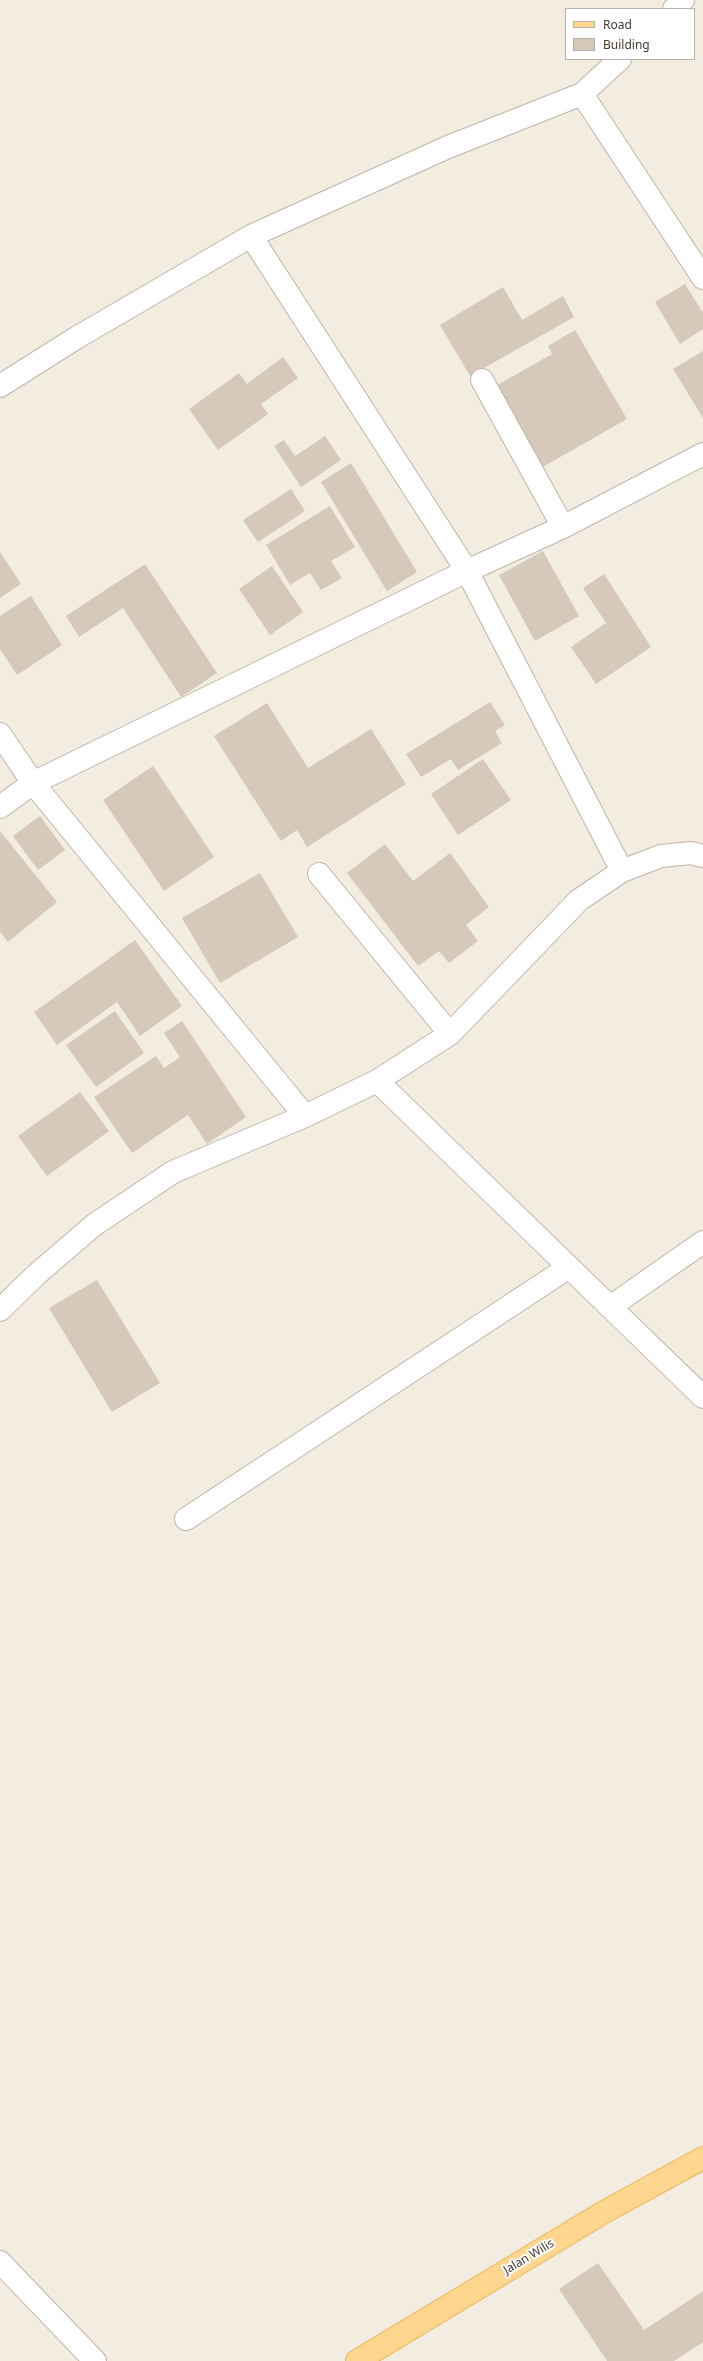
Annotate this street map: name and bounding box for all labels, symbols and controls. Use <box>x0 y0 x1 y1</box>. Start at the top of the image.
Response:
legend <box>565 8 695 60</box>
text: Road <box>603 16 632 33</box>
text: Building <box>603 36 650 53</box>
street label: Jalan Wilis <box>501 2236 557 2278</box>

